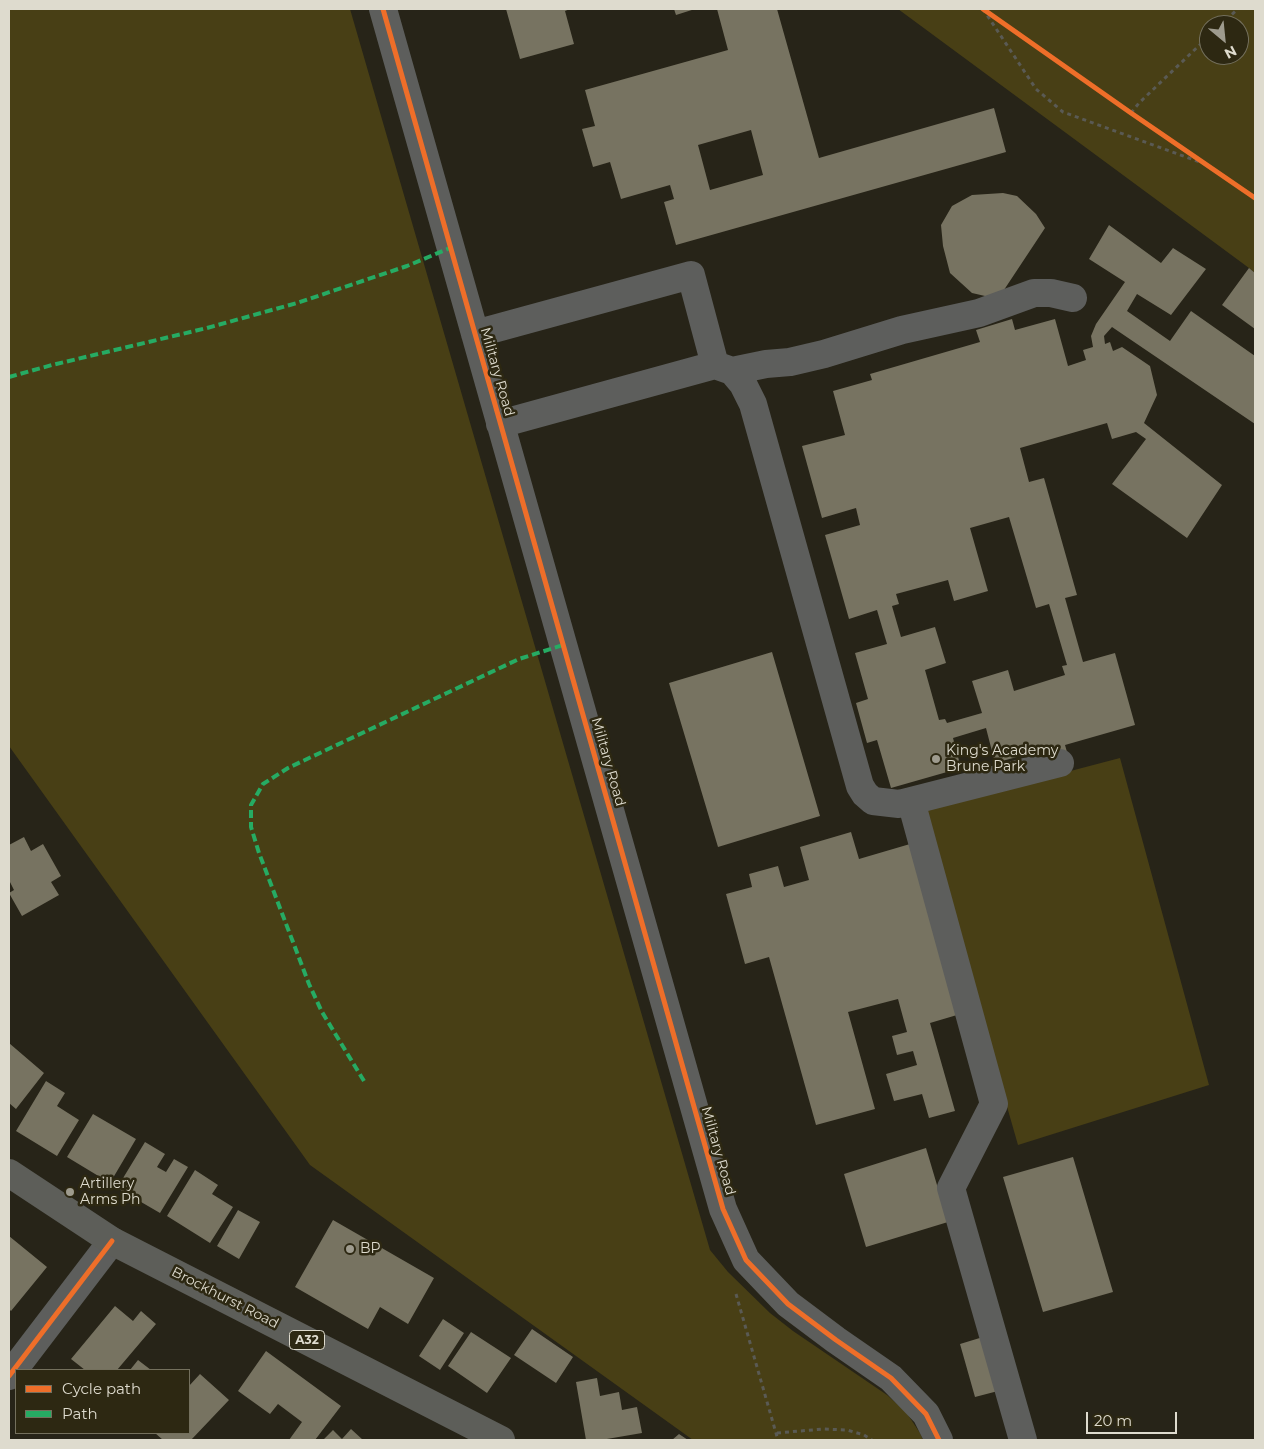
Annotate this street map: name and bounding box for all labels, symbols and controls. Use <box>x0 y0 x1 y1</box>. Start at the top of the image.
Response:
north arrow <box>1199 15 1249 65</box>
text: N <box>1221 42 1240 63</box>
street label: Military Road <box>476 326 518 418</box>
street label: Military Road <box>587 716 629 808</box>
place label: King's Academy Brune Park <box>946 743 1058 776</box>
marker: King's Academy Brune Park <box>930 753 942 765</box>
street label: Military Road <box>697 1105 739 1197</box>
place label: Artillery Arms Ph <box>80 1176 140 1208</box>
marker: Artillery Arms Ph <box>64 1186 76 1198</box>
place label: BP <box>360 1241 381 1257</box>
marker: BP <box>344 1243 356 1255</box>
street label: Brockhurst Road <box>169 1264 281 1332</box>
road number: A32 <box>290 1330 324 1350</box>
legend <box>15 1369 190 1434</box>
text: Cycle path <box>62 1379 141 1398</box>
scale bar <box>1089 1402 1180 1434</box>
text: Path <box>62 1404 98 1423</box>
text: 20 m <box>1094 1411 1132 1430</box>

